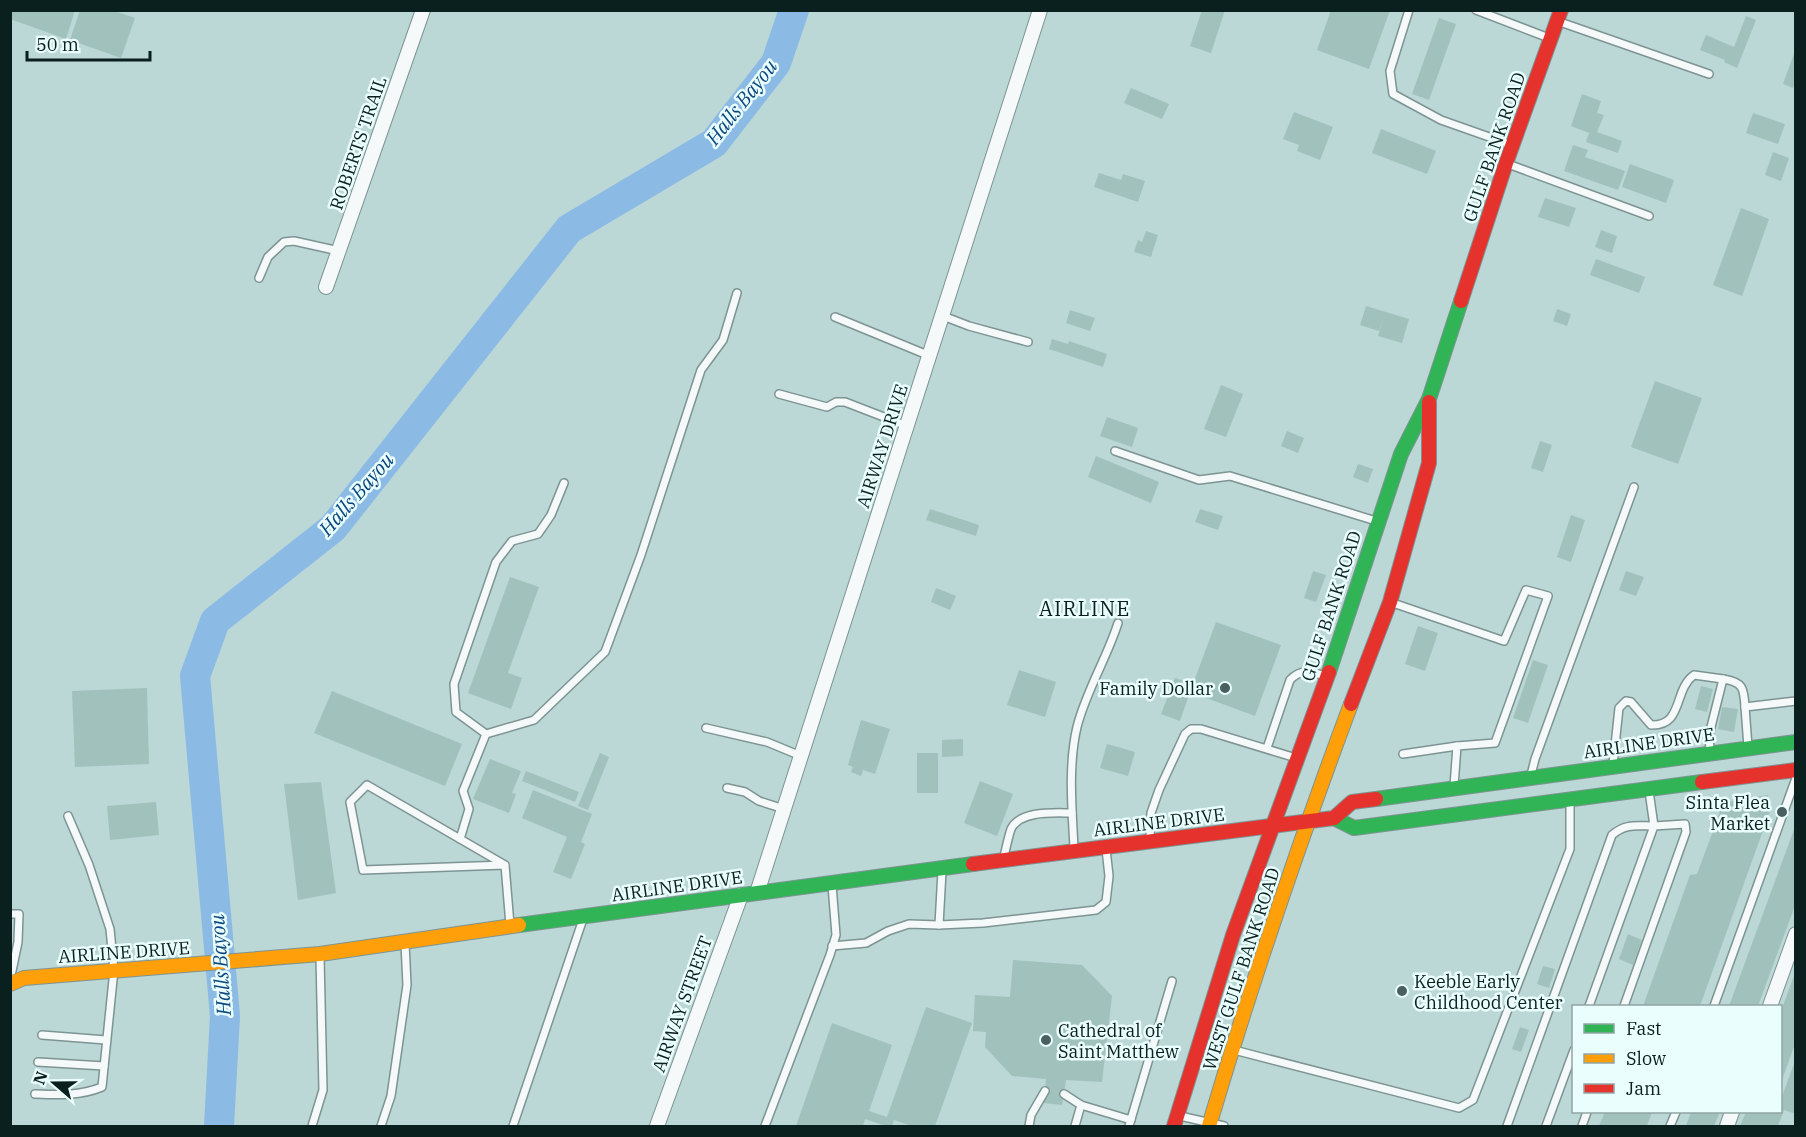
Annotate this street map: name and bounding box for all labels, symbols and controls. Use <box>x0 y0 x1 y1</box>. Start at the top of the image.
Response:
scale bar <box>27 24 150 62</box>
text: 50 m <box>36 33 79 56</box>
water label: Halls Bayou <box>699 53 783 151</box>
street label: GULF BANK ROAD <box>1458 69 1530 225</box>
street label: ROBERTS TRAIL <box>324 73 392 213</box>
street label: AIRWAY DRIVE <box>851 381 913 511</box>
water label: Halls Bayou <box>312 446 400 542</box>
street label: GULF BANK ROAD <box>1296 528 1366 684</box>
district label: AIRLINE <box>1039 595 1131 622</box>
place label: Family Dollar <box>1099 677 1213 700</box>
marker: Family Dollar <box>1218 681 1232 695</box>
street label: AIRLINE DRIVE <box>1582 722 1716 764</box>
place label: Sinta Flea Market <box>1686 791 1770 835</box>
street label: AIRLINE DRIVE <box>1092 803 1226 841</box>
marker: Sinta Flea Market <box>1775 805 1789 819</box>
street label: AIRLINE DRIVE <box>610 865 744 907</box>
street label: WEST GULF BANK ROAD <box>1197 865 1285 1073</box>
water label: Halls Bayou <box>203 913 237 1018</box>
street label: AIRWAY STREET <box>647 933 717 1075</box>
street label: AIRLINE DRIVE <box>57 936 191 968</box>
place label: Keeble Early Childhood Center <box>1414 970 1563 1014</box>
marker: Keeble Early Childhood Center <box>1395 984 1409 998</box>
legend <box>1572 1005 1782 1113</box>
text: Fast <box>1626 1017 1661 1040</box>
place label: Cathedral of Saint Matthew <box>1058 1019 1179 1063</box>
marker: Cathedral of Saint Matthew <box>1039 1033 1053 1047</box>
text: Slow <box>1626 1047 1666 1070</box>
north arrow <box>24 1053 84 1113</box>
text: N <box>28 1069 51 1087</box>
text: Jam <box>1626 1077 1661 1100</box>

